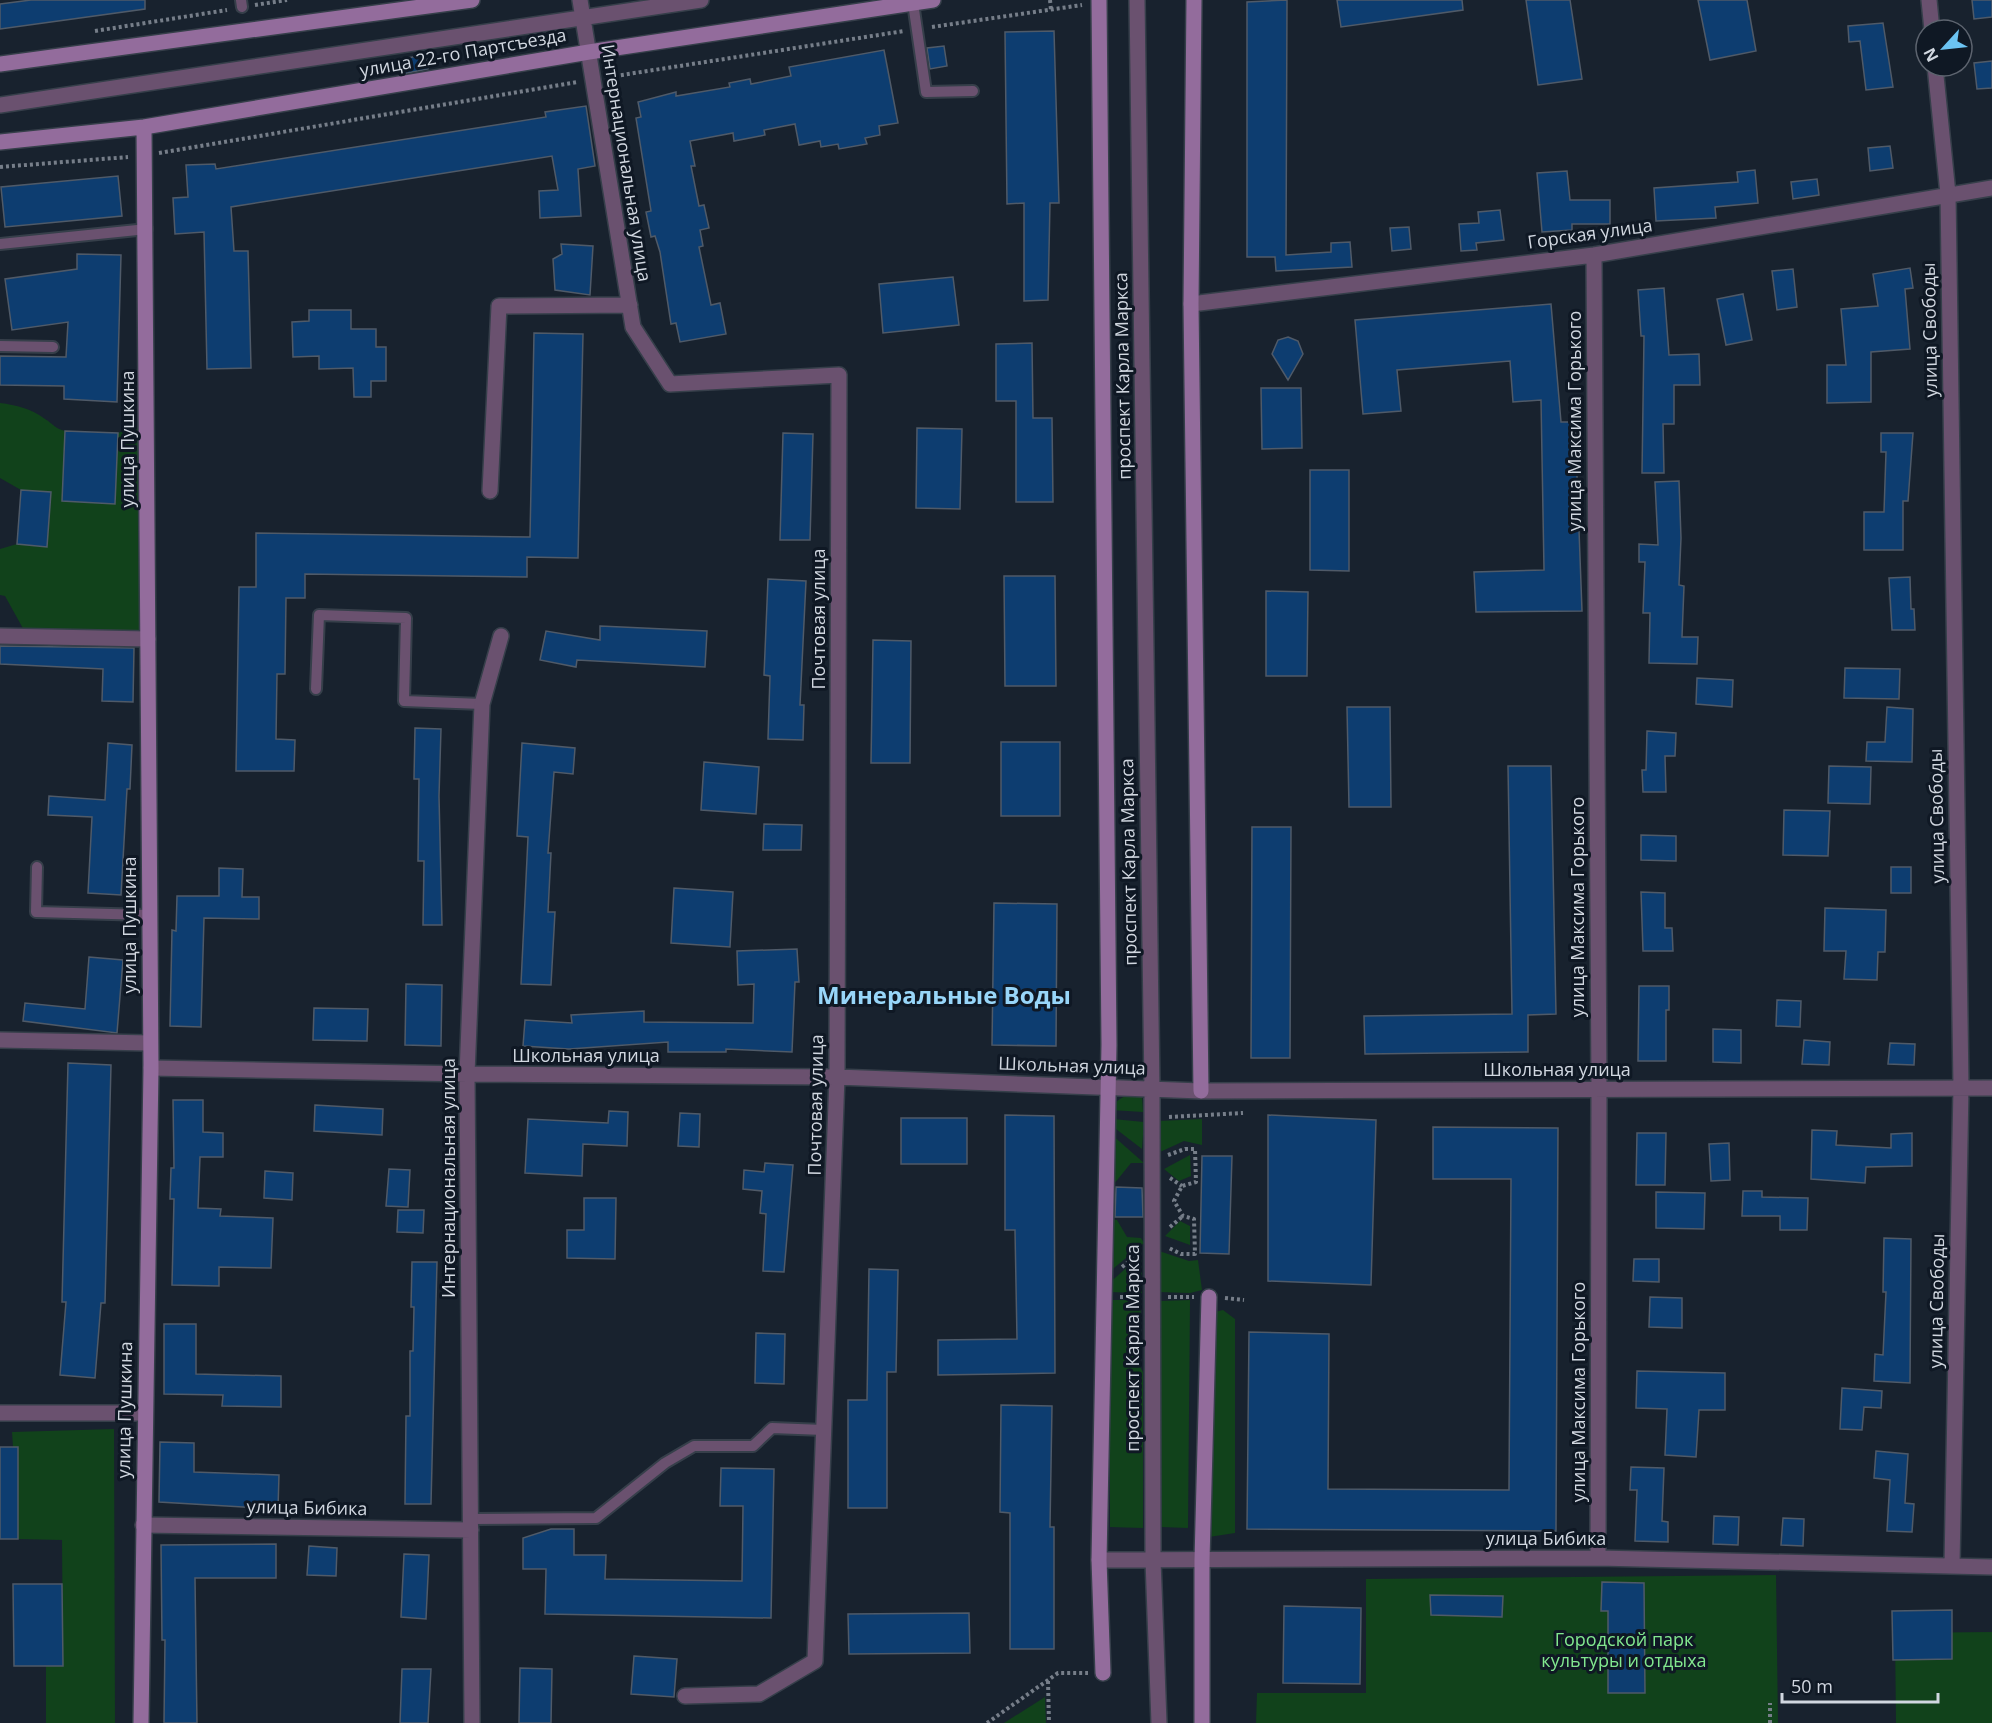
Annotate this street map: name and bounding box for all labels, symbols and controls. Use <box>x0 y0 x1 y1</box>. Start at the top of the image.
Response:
north arrow <box>1914 18 1974 78</box>
street label: улица 22-го Партсъезда <box>358 22 568 82</box>
street label: Интернациональная улица <box>596 42 658 283</box>
text: N <box>1918 44 1943 66</box>
street label: Горская улица <box>1526 212 1654 254</box>
street label: улица Свободы <box>1916 262 1942 398</box>
street label: проспект Карла Маркса <box>1108 272 1136 480</box>
street label: улица Максима Горького <box>1562 311 1586 531</box>
street label: улица Пушкина <box>115 371 139 507</box>
street label: Почтовая улица <box>806 548 830 690</box>
street label: улица Свободы <box>1923 748 1949 884</box>
street label: проспект Карла Маркса <box>1114 758 1142 966</box>
street label: улица Максима Горького <box>1565 797 1589 1017</box>
street label: улица Пушкина <box>117 857 141 993</box>
district label: Минеральные Воды <box>817 978 1071 1011</box>
street label: Почтовая улица <box>802 1034 828 1176</box>
street label: Школьная улица <box>512 1043 660 1067</box>
street label: Школьная улица <box>998 1050 1146 1080</box>
street label: Школьная улица <box>1483 1057 1631 1081</box>
street label: Интернациональная улица <box>436 1058 460 1298</box>
street label: улица Свободы <box>1923 1233 1949 1369</box>
street label: проспект Карла Маркса <box>1120 1244 1144 1452</box>
street label: улица Максима Горького <box>1566 1282 1590 1502</box>
street label: улица Пушкина <box>111 1341 137 1479</box>
street label: улица Бибика <box>247 1494 368 1520</box>
street label: улица Бибика <box>1486 1526 1606 1550</box>
park label: Городской парк культуры и отдыха <box>1541 1627 1707 1672</box>
scale bar <box>1782 1666 1938 1704</box>
text: 50 m <box>1791 1674 1833 1698</box>

